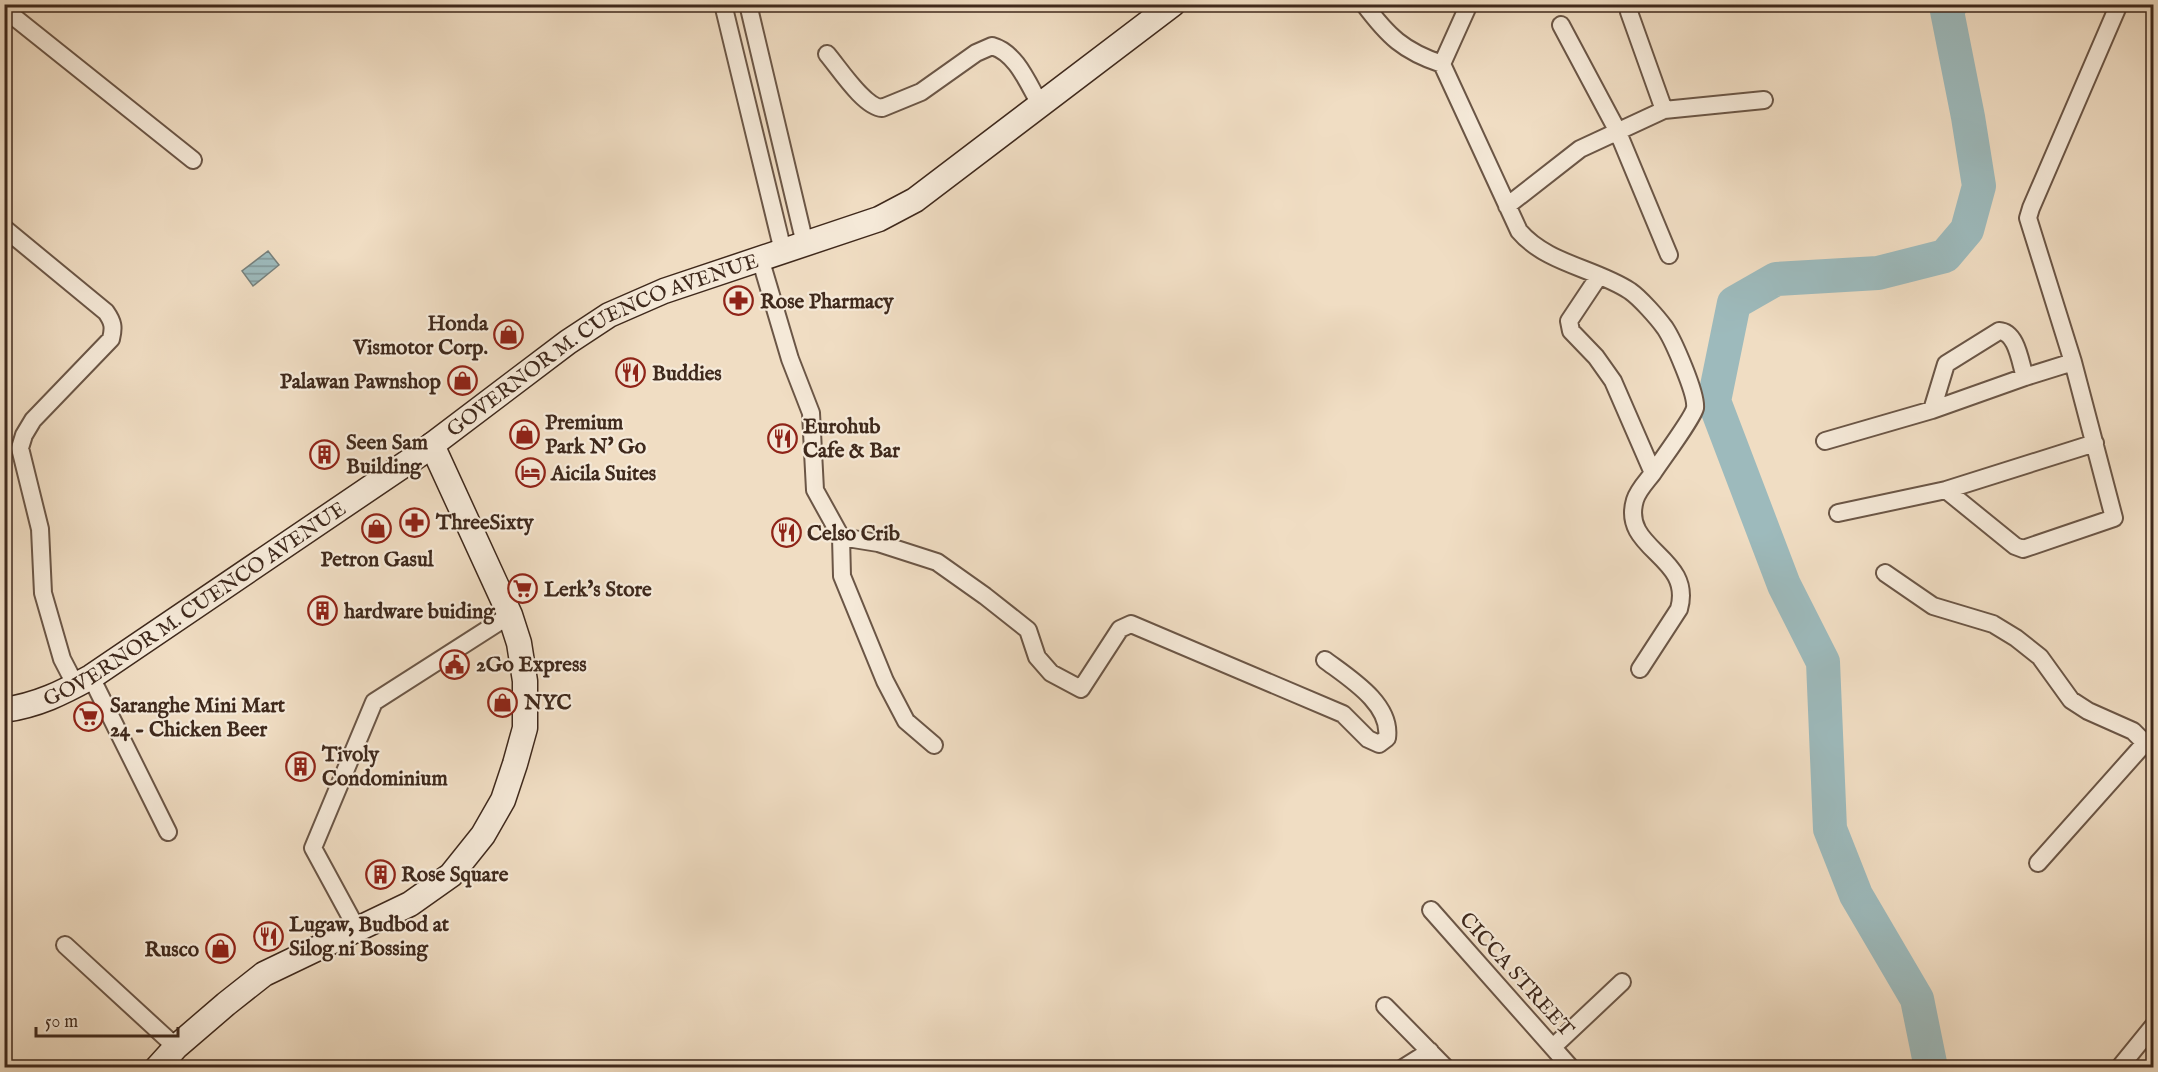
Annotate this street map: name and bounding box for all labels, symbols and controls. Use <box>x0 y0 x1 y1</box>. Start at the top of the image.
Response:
street label: GOVERNOR M. CUENCO AVENUE <box>442 248 762 444</box>
pharmacy icon: Rose Pharmacy <box>723 285 755 317</box>
place label: Rose Pharmacy <box>760 289 894 316</box>
place label: Honda Vismotor Corp. <box>352 311 489 362</box>
shop icon: Honda Vismotor Corp. <box>493 319 525 351</box>
restaurant icon: Buddies <box>615 357 647 389</box>
place label: Buddies <box>652 361 722 388</box>
shop icon: Palawan Pawnshop <box>446 365 478 397</box>
place label: Palawan Pawnshop <box>280 369 442 396</box>
place label: Premium Park N' Go <box>545 410 647 461</box>
place label: Eurohub Cafe & Bar <box>803 414 900 465</box>
shop icon: Premium Park N' Go <box>508 418 540 450</box>
restaurant icon: Eurohub Cafe & Bar <box>766 422 798 454</box>
place label: Seen Sam Building <box>346 430 429 481</box>
building icon: Seen Sam Building <box>309 438 341 470</box>
hotel icon: Aicila Suites <box>514 457 546 489</box>
place label: Aicila Suites <box>550 461 656 488</box>
street label: GOVERNOR M. CUENCO AVENUE <box>40 496 352 714</box>
pharmacy icon: ThreeSixty <box>399 506 431 538</box>
place label: ThreeSixty <box>435 510 534 537</box>
shop icon: Petron Gasul <box>361 512 393 544</box>
restaurant icon: Celso Crib <box>770 517 802 549</box>
place label: Celso Crib <box>807 521 900 548</box>
place label: Petron Gasul <box>320 547 435 574</box>
supermarket icon: Lerk's Store <box>507 573 539 605</box>
place label: Lerk's Store <box>544 577 652 604</box>
building icon: hardware buiding <box>307 595 339 627</box>
place label: hardware buiding <box>343 599 495 626</box>
public building icon: 2Go Express <box>439 648 471 680</box>
place label: 2Go Express <box>476 652 587 679</box>
shop icon: NYC <box>487 686 519 718</box>
place label: NYC <box>523 690 571 717</box>
place label: Saranghe Mini Mart 24 - Chicken Beer <box>110 693 286 744</box>
supermarket icon: Saranghe Mini Mart 24 - Chicken Beer <box>73 701 105 733</box>
place label: Tivoly Condominium <box>321 742 448 793</box>
building icon: Tivoly Condominium <box>285 750 317 782</box>
building icon: Rose Square <box>364 858 396 890</box>
place label: Rose Square <box>401 862 509 889</box>
street label: CICCA STREET <box>1453 907 1580 1044</box>
place label: Lugaw, Budbod at Silog ni Bossing <box>289 912 450 963</box>
restaurant icon: Lugaw, Budbod at Silog ni Bossing <box>252 920 284 952</box>
shop icon: Rusco <box>204 933 236 965</box>
place label: Rusco <box>145 937 200 964</box>
scale bar <box>36 1000 178 1038</box>
text: 50 m <box>45 1011 78 1034</box>

